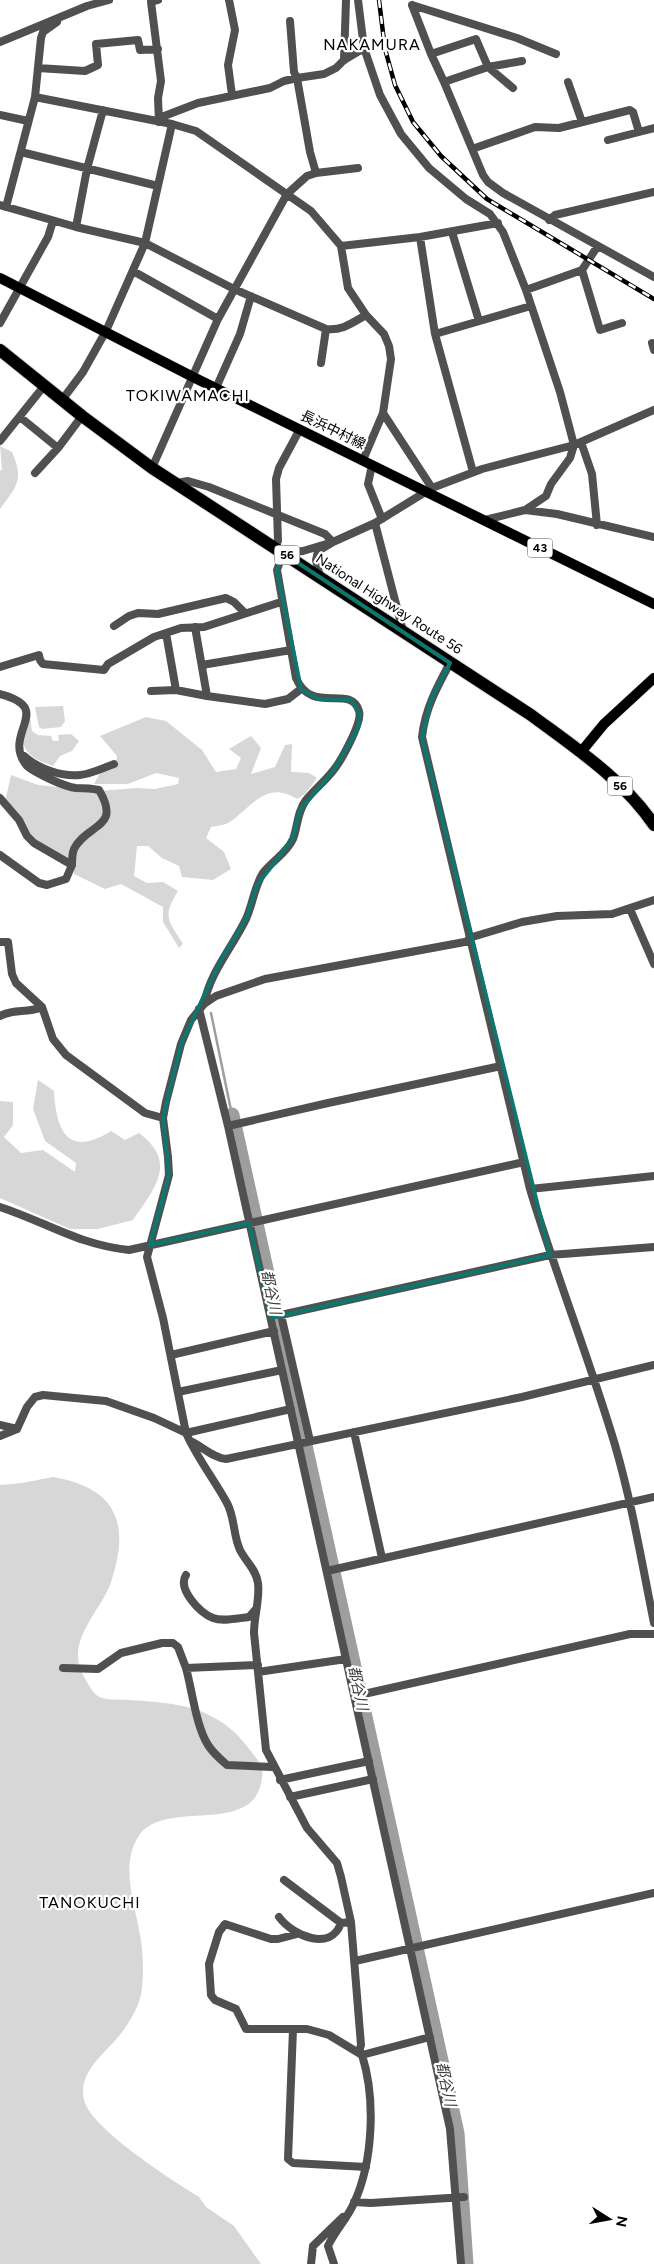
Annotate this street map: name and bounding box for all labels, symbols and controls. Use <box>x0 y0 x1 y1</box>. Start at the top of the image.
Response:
district label: NAKAMURA <box>323 35 421 54</box>
district label: TOKIWAMACHI <box>126 386 250 405</box>
street label: 長浜中村線 <box>298 407 368 453</box>
road number: 43 <box>528 538 552 558</box>
road number: 56 <box>274 546 300 564</box>
street label: National Highway Route 56 <box>312 550 466 658</box>
road number: 56 <box>608 776 632 796</box>
water label: 都谷川 <box>258 1268 285 1318</box>
water label: 都谷川 <box>345 1664 372 1714</box>
district label: TANOKUCHI <box>39 1893 141 1912</box>
water label: 都谷川 <box>433 2060 460 2110</box>
north arrow <box>584 2194 634 2244</box>
text: N <box>612 2214 631 2228</box>

